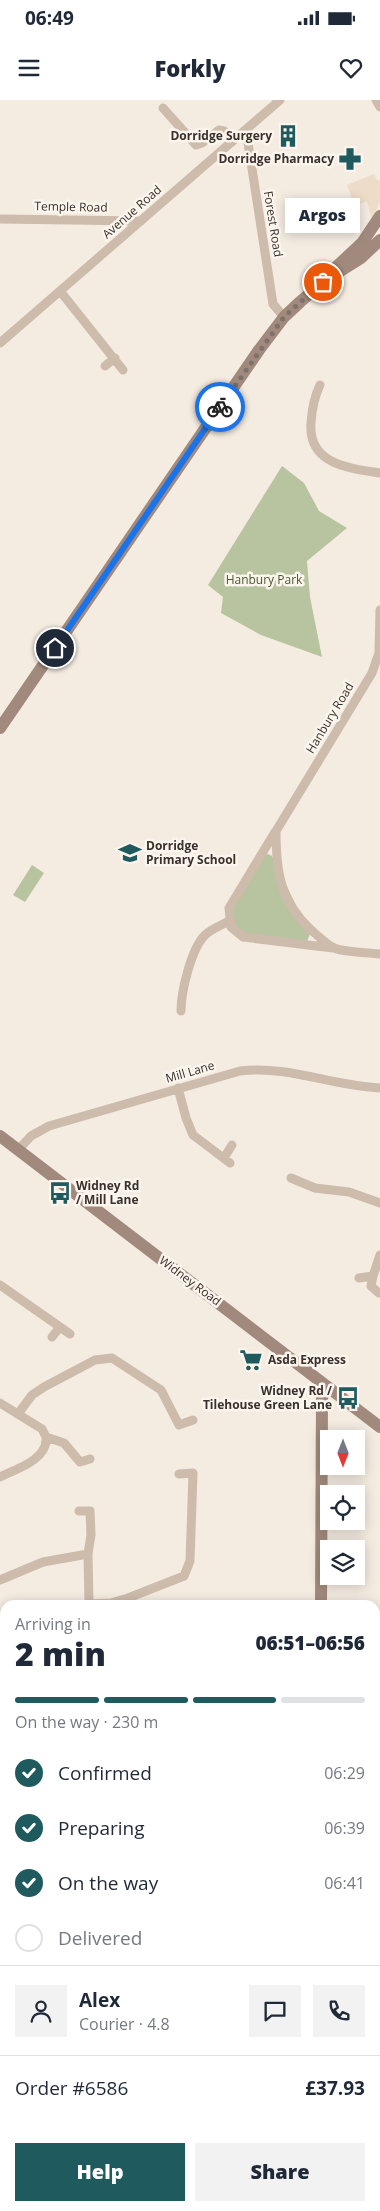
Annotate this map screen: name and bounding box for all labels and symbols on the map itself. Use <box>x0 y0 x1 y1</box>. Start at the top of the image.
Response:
building icon: Dorridge Surgery <box>275 123 301 149</box>
place label: Dorridge Surgery <box>170 127 272 144</box>
pharmacy icon: Dorridge Pharmacy <box>337 146 363 172</box>
place label: Dorridge Pharmacy <box>218 150 334 167</box>
street label: Avenue Road <box>98 181 165 242</box>
street label: Forest Road <box>260 190 287 258</box>
street label: Temple Road <box>34 197 108 216</box>
callout: Argos <box>286 197 360 232</box>
pin <box>302 261 344 303</box>
courier <box>195 382 245 432</box>
park label: Hanbury Park <box>226 571 303 588</box>
pin <box>34 627 76 669</box>
street label: Hanbury Road <box>302 679 358 757</box>
place label: Dorridge Primary School <box>146 837 236 868</box>
school or university icon: Dorridge Primary School <box>117 840 143 866</box>
street label: Mill Lane <box>163 1056 216 1087</box>
place label: Widney Rd / Mill Lane <box>76 1177 139 1208</box>
bus stop icon: Widney Rd / Mill Lane <box>47 1180 73 1206</box>
street label: Widney Road <box>156 1252 225 1309</box>
supermarket icon: Asda Express <box>238 1347 264 1373</box>
place label: Asda Express <box>268 1351 346 1368</box>
place label: Widney Rd / Tilehouse Green Lane <box>203 1382 332 1413</box>
bus stop icon: Widney Rd / Tilehouse Green Lane <box>335 1385 361 1411</box>
north arrow <box>320 1430 365 1475</box>

